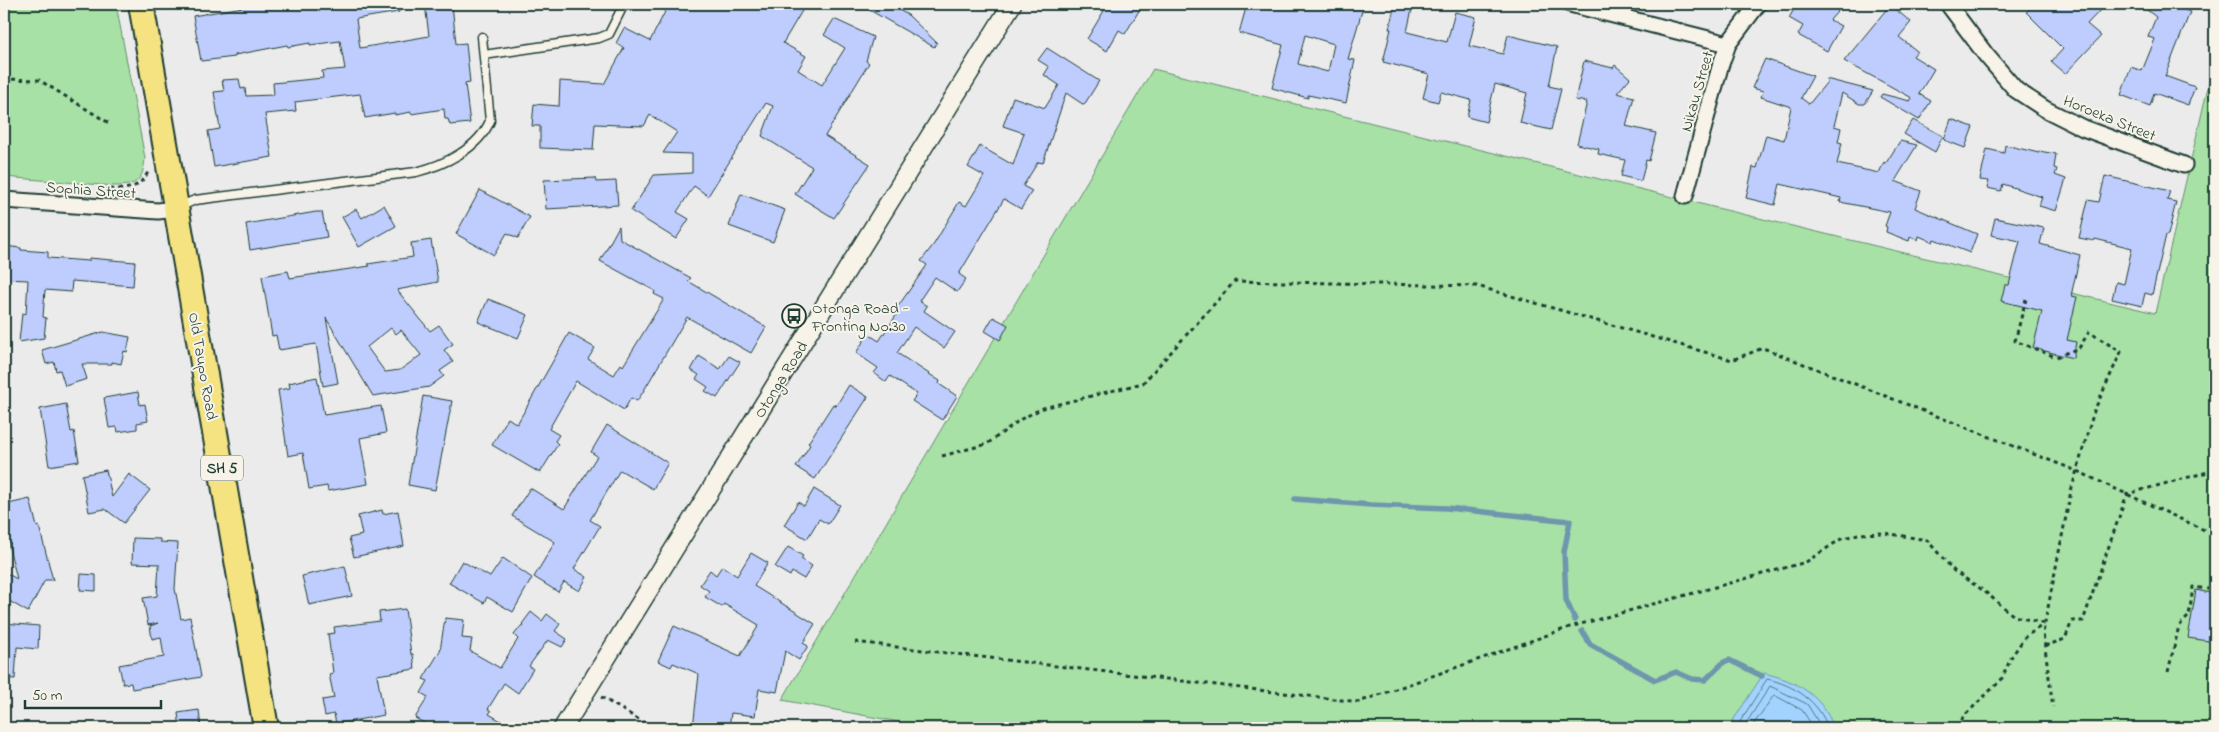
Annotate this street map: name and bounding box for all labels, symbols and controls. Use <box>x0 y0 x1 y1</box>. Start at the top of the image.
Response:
street label: Nikau Street <box>1675 48 1721 135</box>
street label: Horoeka Street <box>2059 89 2160 149</box>
street label: Sophia Street <box>45 176 137 206</box>
place label: Otonga Road - Fronting No.30 <box>811 297 909 339</box>
bus stop icon: Otonga Road - Fronting No.30 <box>781 303 807 329</box>
street label: Old Taupo Road <box>181 311 223 422</box>
street label: Otonga Road <box>749 337 815 423</box>
road number: SH 5 <box>201 456 243 480</box>
scale bar <box>25 677 161 709</box>
text: 50 m <box>32 685 63 707</box>

